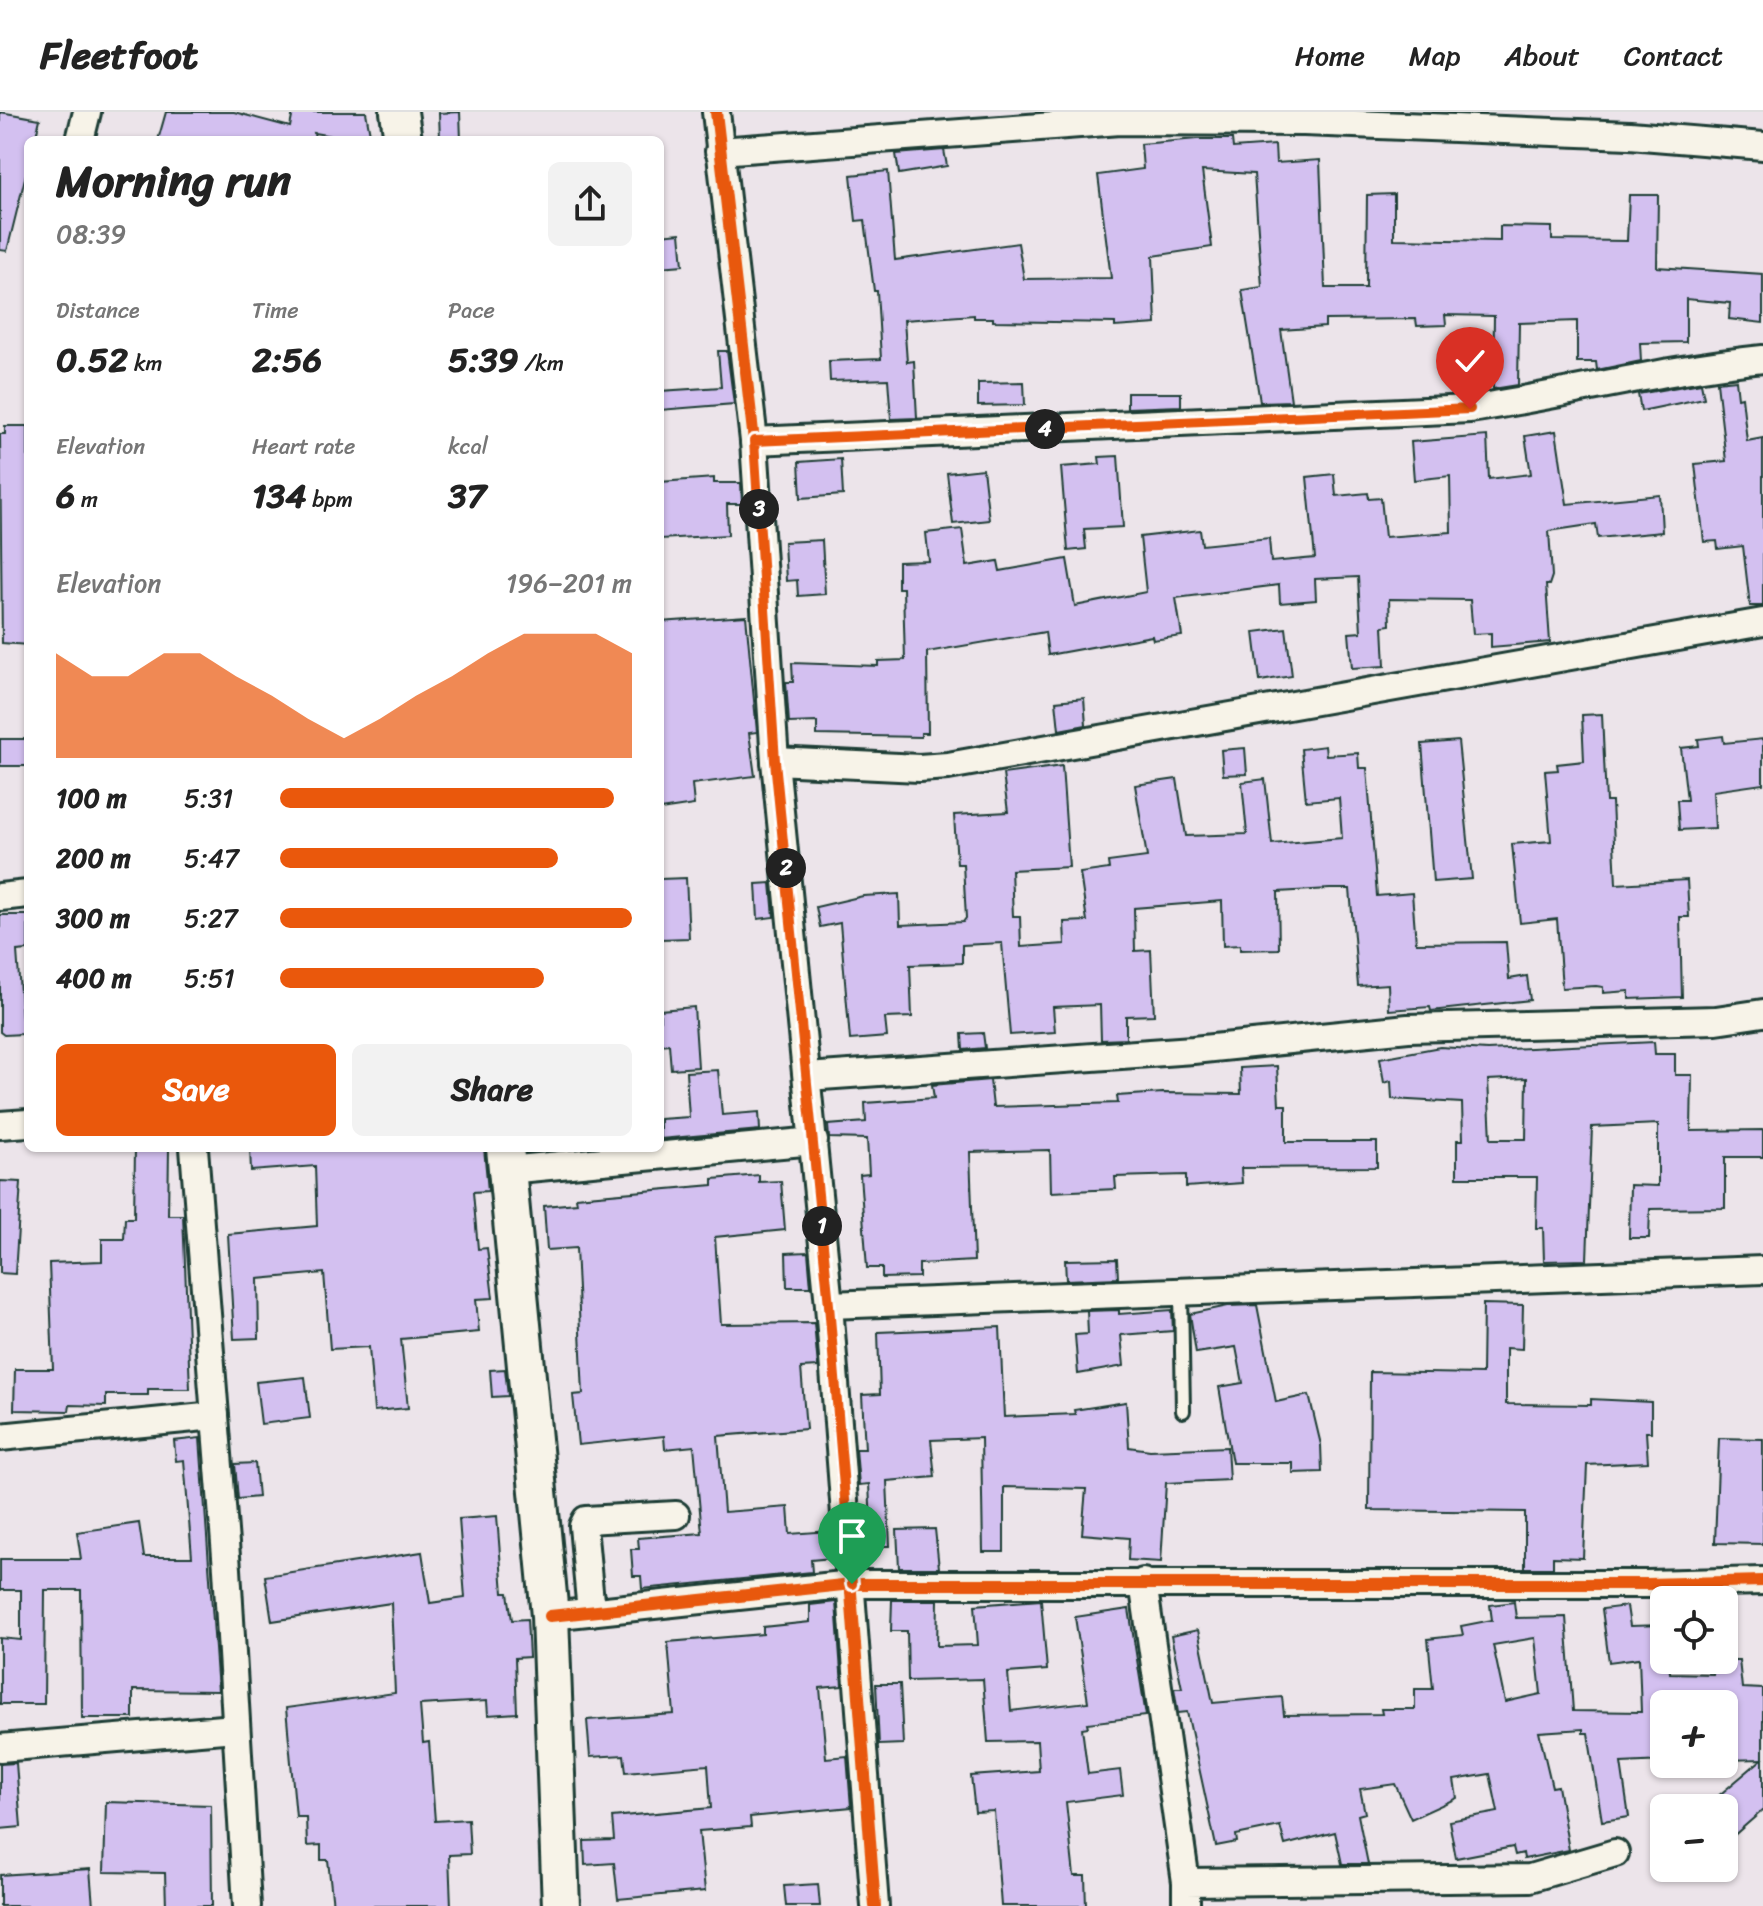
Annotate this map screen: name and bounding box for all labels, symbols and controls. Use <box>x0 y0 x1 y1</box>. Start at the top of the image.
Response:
text: Fleetfoot <box>40 22 198 89</box>
text: Home <box>1295 31 1365 80</box>
text: Map <box>1409 31 1460 80</box>
text: About <box>1504 31 1580 80</box>
text: Contact <box>1624 31 1723 80</box>
text: Morning run <box>56 142 291 220</box>
button: share <box>548 162 632 246</box>
text: 08:39 <box>56 211 126 257</box>
text: Distance <box>56 291 140 330</box>
text: Time <box>252 291 299 330</box>
text: Pace <box>448 291 495 330</box>
pin <box>1436 327 1504 409</box>
text: 0.52 <box>56 330 128 390</box>
text: 2:56 <box>252 330 322 390</box>
text: 5:39 <box>448 330 519 390</box>
icon: check <box>1448 339 1492 383</box>
text: km <box>128 344 162 383</box>
text: /km <box>519 344 564 383</box>
pin: 4 <box>1025 409 1065 449</box>
text: 4 <box>1038 409 1052 448</box>
text: Elevation <box>56 427 145 466</box>
text: Heart rate <box>252 427 355 466</box>
text: kcal <box>448 427 488 466</box>
text: 6 <box>56 466 75 526</box>
text: 134 <box>252 466 307 526</box>
text: 37 <box>448 466 486 526</box>
text: m <box>75 480 98 519</box>
text: bpm <box>307 480 353 519</box>
pin: 3 <box>739 489 779 529</box>
text: 3 <box>753 489 765 528</box>
text: Elevation <box>56 560 161 606</box>
text: 196–201 m <box>506 560 632 606</box>
text: 100 m <box>56 775 127 821</box>
text: 5:31 <box>184 775 233 821</box>
text: 200 m <box>56 835 131 881</box>
text: 5:47 <box>184 835 239 881</box>
pin: 2 <box>766 848 806 888</box>
text: 2 <box>780 848 792 887</box>
text: 300 m <box>56 895 130 941</box>
text: 5:27 <box>184 895 238 941</box>
text: 400 m <box>56 955 132 1001</box>
text: 5:51 <box>184 955 235 1001</box>
button: Save <box>56 1044 336 1136</box>
button: Share <box>352 1044 632 1136</box>
pin: 1 <box>802 1206 842 1246</box>
text: 1 <box>817 1206 827 1245</box>
pin <box>818 1502 886 1584</box>
icon: arrive <box>830 1514 874 1558</box>
map controls <box>1650 1586 1738 1882</box>
button: locate <box>1650 1586 1738 1674</box>
button: + <box>1650 1690 1738 1778</box>
button: − <box>1650 1794 1738 1882</box>

